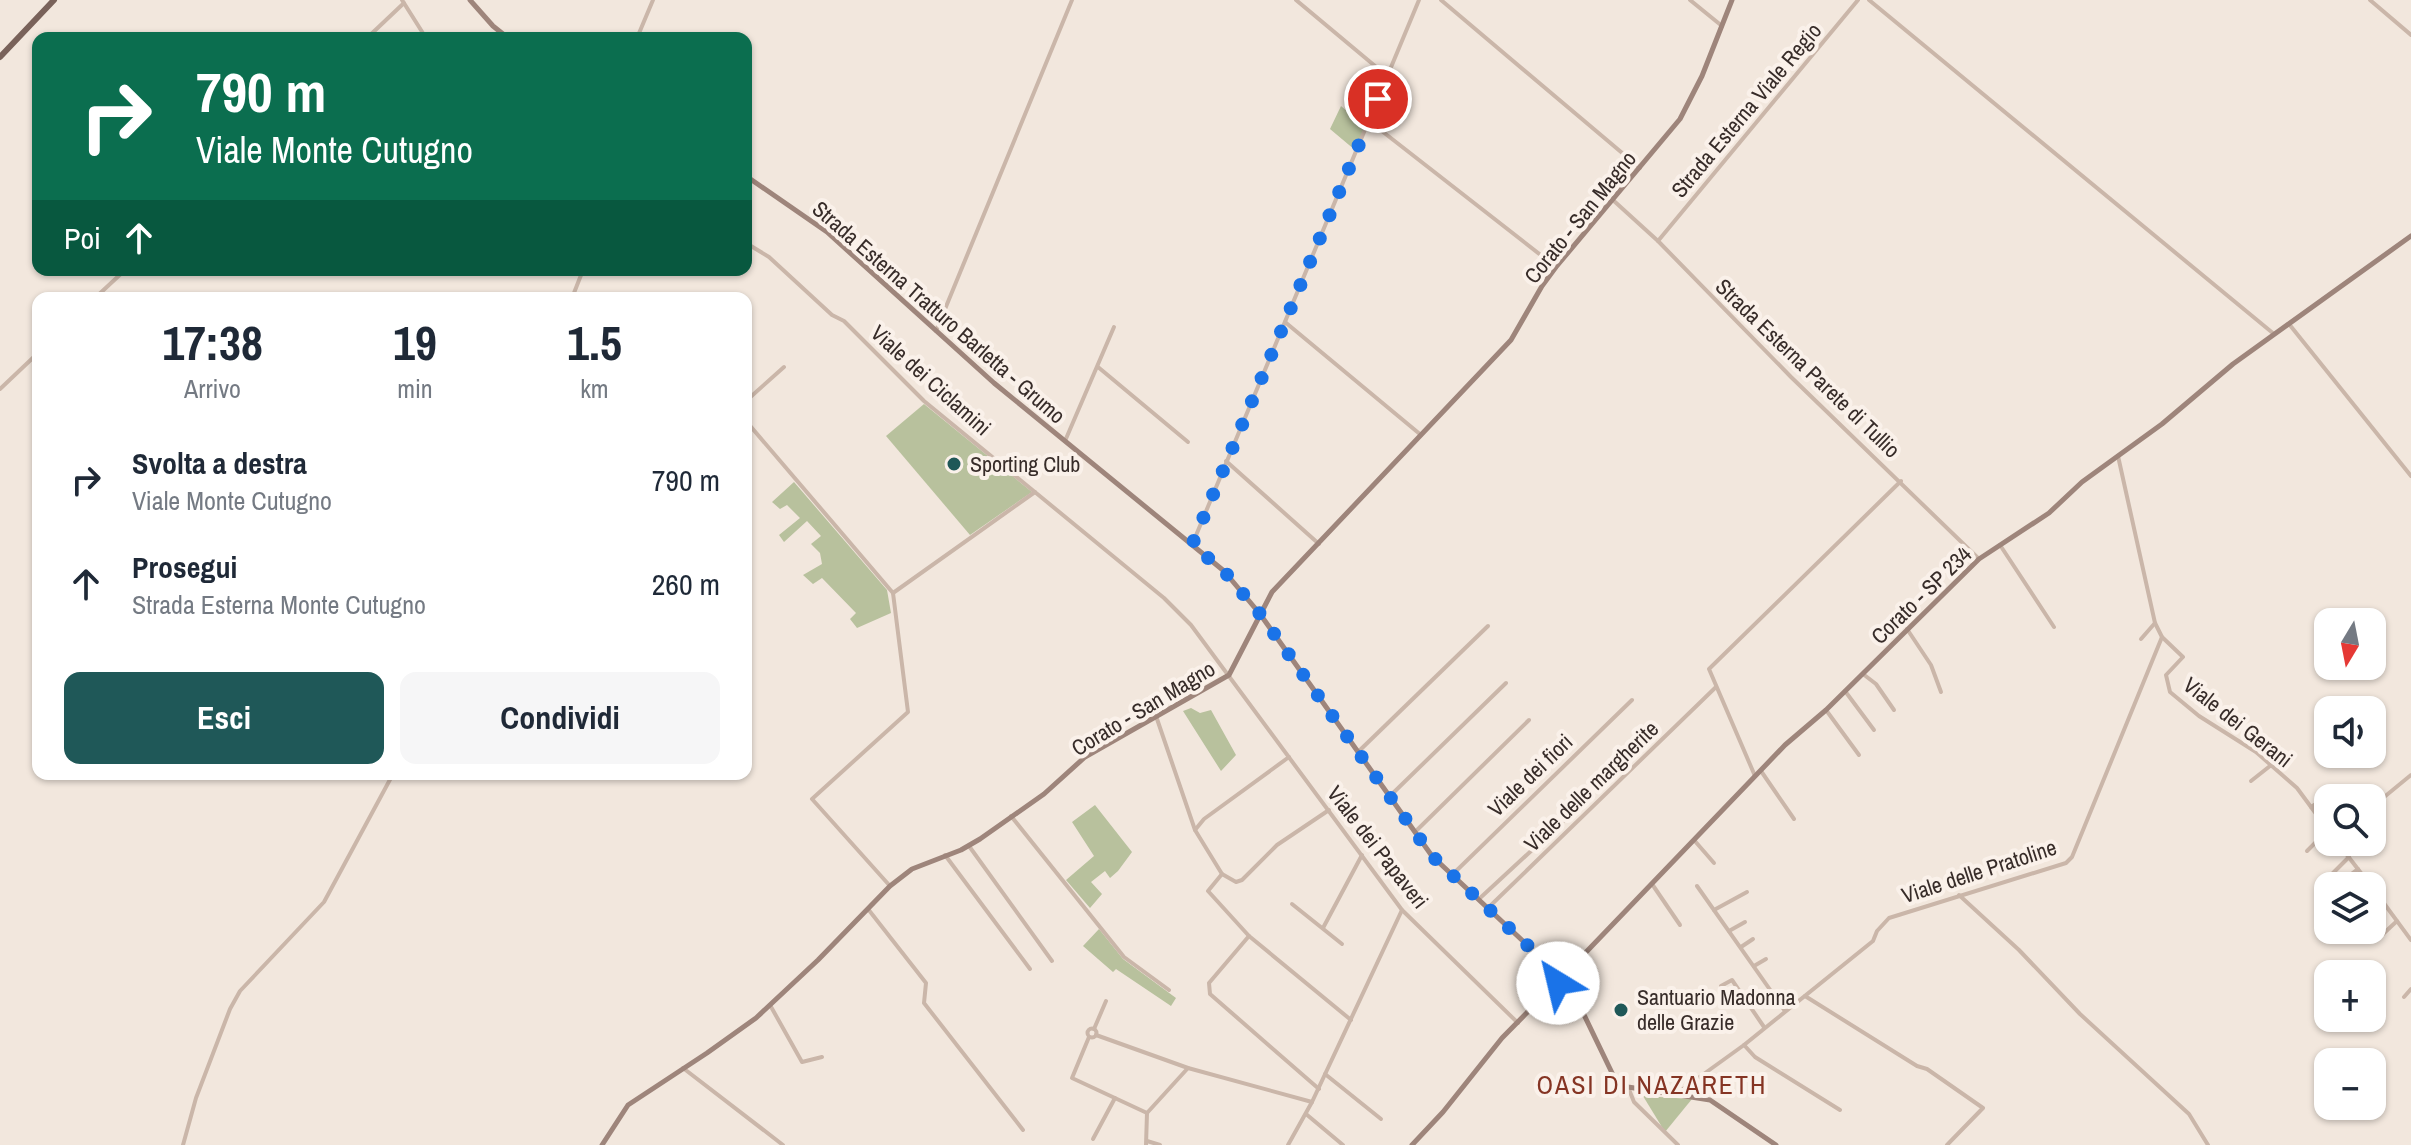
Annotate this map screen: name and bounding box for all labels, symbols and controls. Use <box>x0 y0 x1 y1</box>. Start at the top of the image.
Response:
street label: Strada Esterna Viale Regio <box>1664 16 1828 204</box>
text: 790 m <box>196 54 326 129</box>
icon: right <box>64 64 168 168</box>
pin <box>1344 65 1412 133</box>
icon: arrive <box>1356 77 1400 121</box>
text: Viale Monte Cutugno <box>196 126 473 174</box>
street label: Corato - San Magno <box>1517 144 1643 290</box>
street label: Strada Esterna Tratturo Barletta - Grumo <box>806 194 1072 430</box>
icon: ahead <box>117 216 161 260</box>
text: Poi <box>64 218 101 258</box>
street label: Strada Esterna Parete di Tullio <box>1709 272 1907 464</box>
text: 17:38 <box>162 310 263 375</box>
text: 19 <box>393 310 437 375</box>
text: 1.5 <box>567 310 622 375</box>
street label: Viale dei Ciclamini <box>864 318 998 442</box>
text: Arrivo <box>184 371 241 406</box>
text: min <box>397 371 433 406</box>
text: km <box>580 371 609 406</box>
text: Svolta a destra <box>132 443 307 483</box>
place label: Sporting Club <box>970 449 1080 479</box>
marker: Sporting Club <box>945 455 963 473</box>
icon: right <box>64 458 108 502</box>
text: 790 m <box>652 460 720 500</box>
text: Viale Monte Cutugno <box>132 483 332 518</box>
street label: Corato - SP 234 <box>1864 539 1978 651</box>
text: Prosegui <box>132 547 237 587</box>
icon: ahead <box>64 562 108 606</box>
text: 260 m <box>652 564 720 604</box>
text: Strada Esterna Monte Cutugno <box>132 587 426 622</box>
north arrow <box>2314 608 2386 680</box>
map controls <box>2314 608 2386 1120</box>
street label: Corato - San Magno <box>1066 653 1220 763</box>
street label: Viale dei Gerani <box>2177 670 2299 774</box>
button: Esci <box>64 672 384 764</box>
button: Condividi <box>400 672 720 764</box>
button: sound <box>2314 696 2386 768</box>
street label: Viale delle margherite <box>1517 714 1665 858</box>
street label: Viale dei fiori <box>1481 727 1579 823</box>
street label: Viale dei Papaveri <box>1321 779 1435 915</box>
button: search <box>2314 784 2386 856</box>
street label: Viale delle Pratoline <box>1898 832 2060 910</box>
button: layers <box>2314 872 2386 944</box>
position arrow <box>1516 941 1600 1025</box>
button: + <box>2314 960 2386 1032</box>
place label: Santuario Madonna delle Grazie <box>1637 982 1795 1037</box>
marker: Santuario Madonna delle Grazie <box>1612 1001 1630 1019</box>
button: − <box>2314 1048 2386 1120</box>
district label: OASI DI NAZARETH <box>1536 1067 1768 1102</box>

